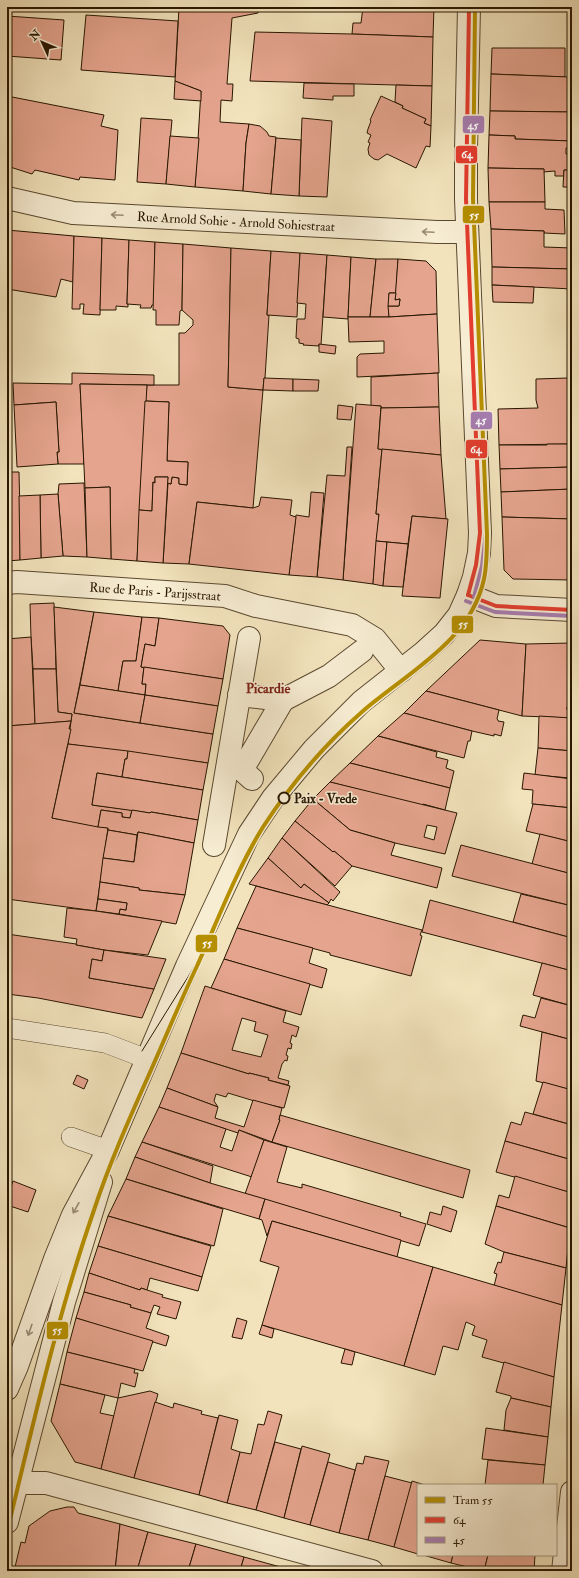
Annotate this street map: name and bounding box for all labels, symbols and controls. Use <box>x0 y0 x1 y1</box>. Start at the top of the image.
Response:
north arrow <box>22 22 62 62</box>
text: N <box>26 27 44 44</box>
line badge: 45 <box>462 115 485 134</box>
text: 45 <box>467 119 479 133</box>
line badge: 64 <box>455 145 478 164</box>
text: 64 <box>461 148 474 162</box>
line badge: 55 <box>462 205 485 224</box>
street label: Rue Arnold Sohie - Arnold Sohiestraat <box>136 209 335 235</box>
text: 55 <box>469 209 479 222</box>
one-way arrow <box>111 211 124 219</box>
one-way arrow <box>422 228 435 235</box>
line badge: 45 <box>470 411 493 430</box>
text: 45 <box>475 414 487 428</box>
line badge: 64 <box>465 439 488 459</box>
text: 64 <box>470 443 483 457</box>
street label: Rue de Paris - Parijsstraat <box>89 579 221 605</box>
line badge: 55 <box>451 615 474 634</box>
text: 55 <box>458 618 468 631</box>
district label: Picardie <box>246 680 291 697</box>
marker: Paix - Vrede <box>277 791 291 805</box>
place label: Paix - Vrede <box>294 791 358 807</box>
line badge: 55 <box>195 934 218 953</box>
text: 55 <box>202 937 212 950</box>
one-way arrow <box>72 1202 79 1214</box>
line badge: 55 <box>46 1321 69 1340</box>
one-way arrow <box>25 1323 33 1335</box>
text: 55 <box>52 1324 62 1337</box>
legend <box>417 1484 557 1556</box>
text: Tram 55 <box>453 1493 493 1508</box>
text: 64 <box>453 1513 466 1528</box>
text: 45 <box>453 1533 465 1548</box>

